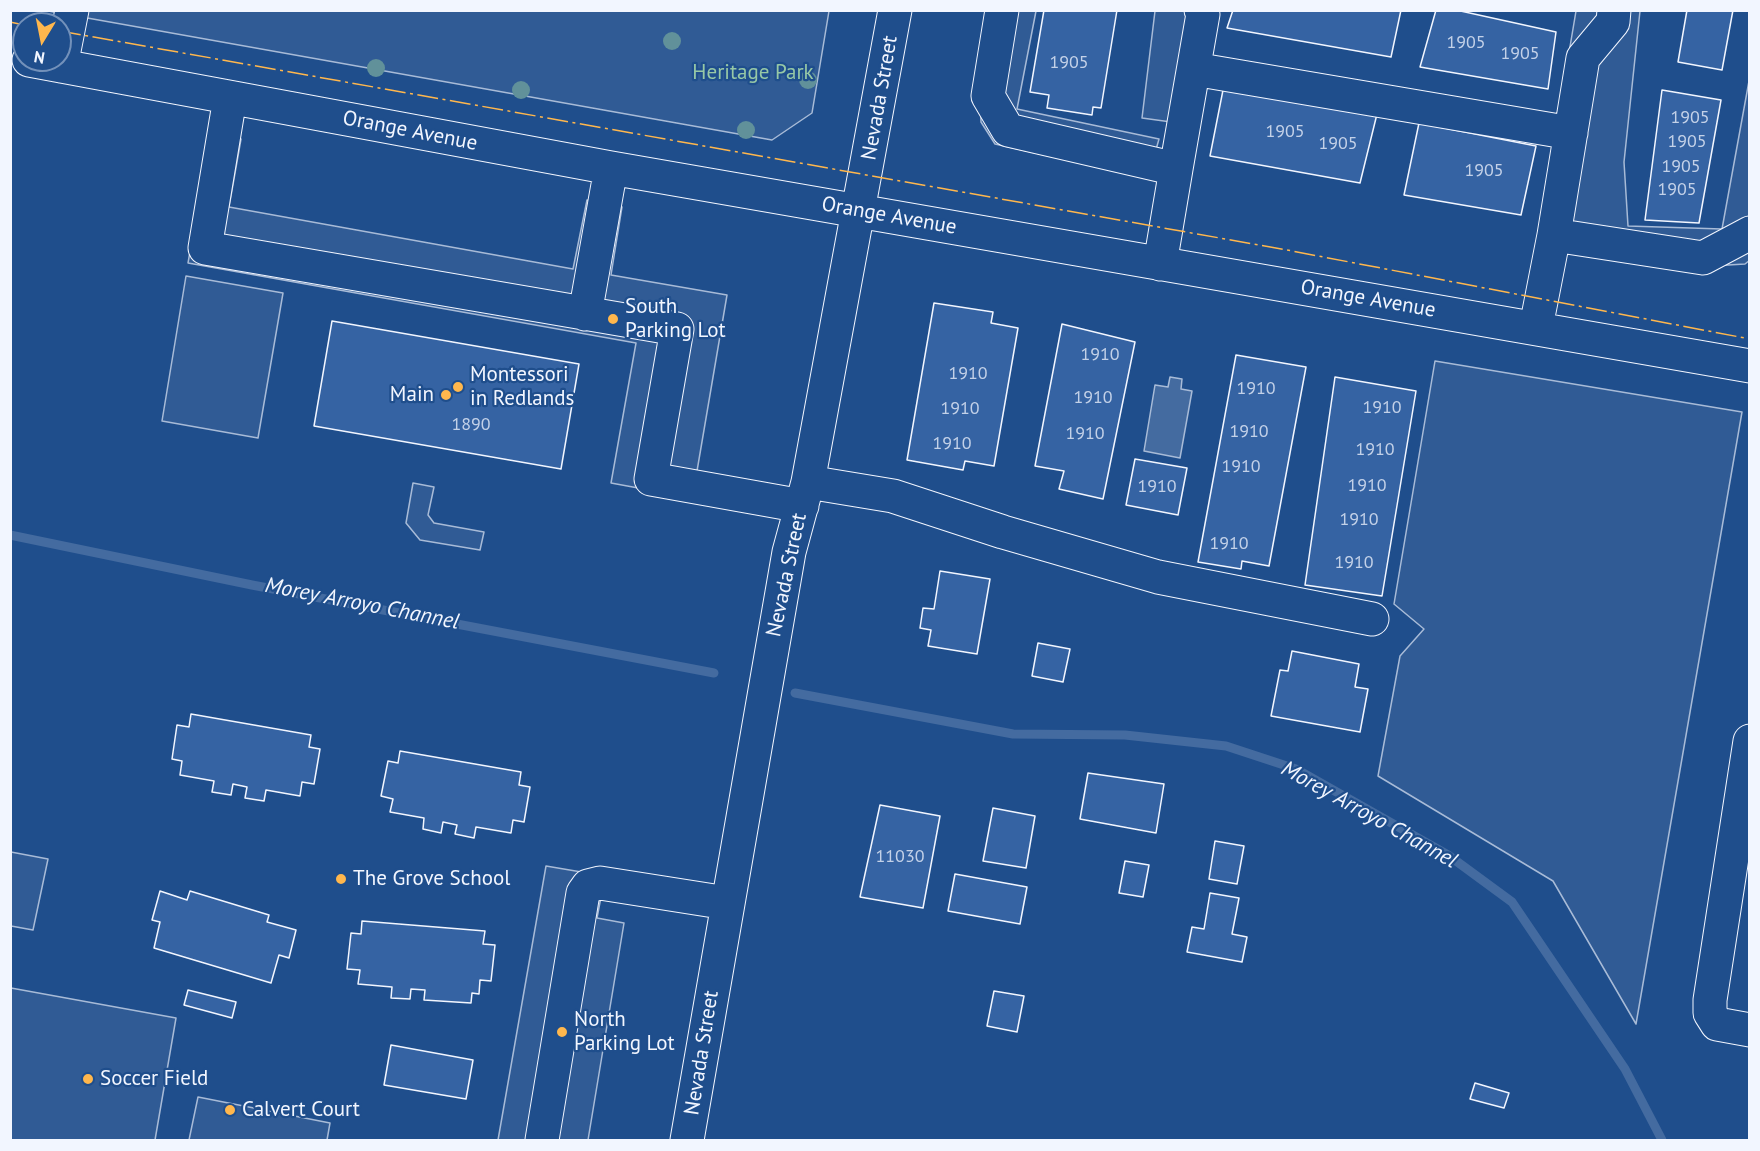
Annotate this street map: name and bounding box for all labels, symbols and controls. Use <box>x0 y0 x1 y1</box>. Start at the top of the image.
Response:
north arrow <box>12 12 72 72</box>
house number: 1905 <box>1446 32 1486 54</box>
street label: Nevada Street <box>857 34 903 162</box>
house number: 1905 <box>1500 43 1540 65</box>
text: N <box>32 47 46 69</box>
house number: 1905 <box>1049 52 1089 74</box>
park label: Heritage Park <box>692 60 814 86</box>
street label: Orange Avenue <box>341 106 479 156</box>
house number: 1905 <box>1670 107 1710 129</box>
house number: 1905 <box>1265 121 1305 143</box>
house number: 1905 <box>1667 131 1707 153</box>
house number: 1905 <box>1318 133 1358 155</box>
house number: 1905 <box>1661 156 1701 178</box>
house number: 1905 <box>1464 160 1504 182</box>
house number: 1905 <box>1657 179 1697 201</box>
street label: Orange Avenue <box>820 192 958 240</box>
street label: Orange Avenue <box>1299 275 1437 323</box>
place label: South Parking Lot <box>625 294 726 344</box>
marker: South Parking Lot <box>606 312 620 326</box>
house number: 1910 <box>1080 344 1120 366</box>
place label: Montessori in Redlands <box>470 362 574 412</box>
house number: 1910 <box>948 363 988 385</box>
house number: 1910 <box>1236 378 1276 400</box>
marker: Montessori in Redlands <box>451 380 465 394</box>
place label: Main <box>390 382 434 408</box>
house number: 1910 <box>1073 387 1113 409</box>
marker: Main <box>439 388 453 402</box>
house number: 1910 <box>1362 397 1402 419</box>
house number: 1910 <box>940 398 980 420</box>
house number: 1890 <box>451 414 491 436</box>
house number: 1910 <box>1229 421 1269 443</box>
house number: 1910 <box>1065 423 1105 445</box>
house number: 1910 <box>932 433 972 455</box>
house number: 1910 <box>1355 439 1395 461</box>
house number: 1910 <box>1221 456 1261 478</box>
house number: 1910 <box>1347 475 1387 497</box>
house number: 1910 <box>1137 476 1177 498</box>
house number: 1910 <box>1339 509 1379 531</box>
street label: Nevada Street <box>762 511 812 639</box>
house number: 1910 <box>1209 533 1249 555</box>
house number: 1910 <box>1334 552 1374 574</box>
water label: Morey Arroyo Channel <box>263 572 461 636</box>
water label: Morey Arroyo Channel <box>1276 756 1462 874</box>
house number: 11030 <box>875 846 925 868</box>
place label: The Grove School <box>353 866 510 892</box>
marker: The Grove School <box>334 872 348 886</box>
street label: Nevada Street <box>680 989 724 1117</box>
place label: North Parking Lot <box>574 1007 675 1057</box>
marker: North Parking Lot <box>555 1025 569 1039</box>
place label: Soccer Field <box>100 1066 208 1092</box>
marker: Soccer Field <box>81 1072 95 1086</box>
place label: Calvert Court <box>242 1097 360 1123</box>
marker: Calvert Court <box>223 1103 237 1117</box>

